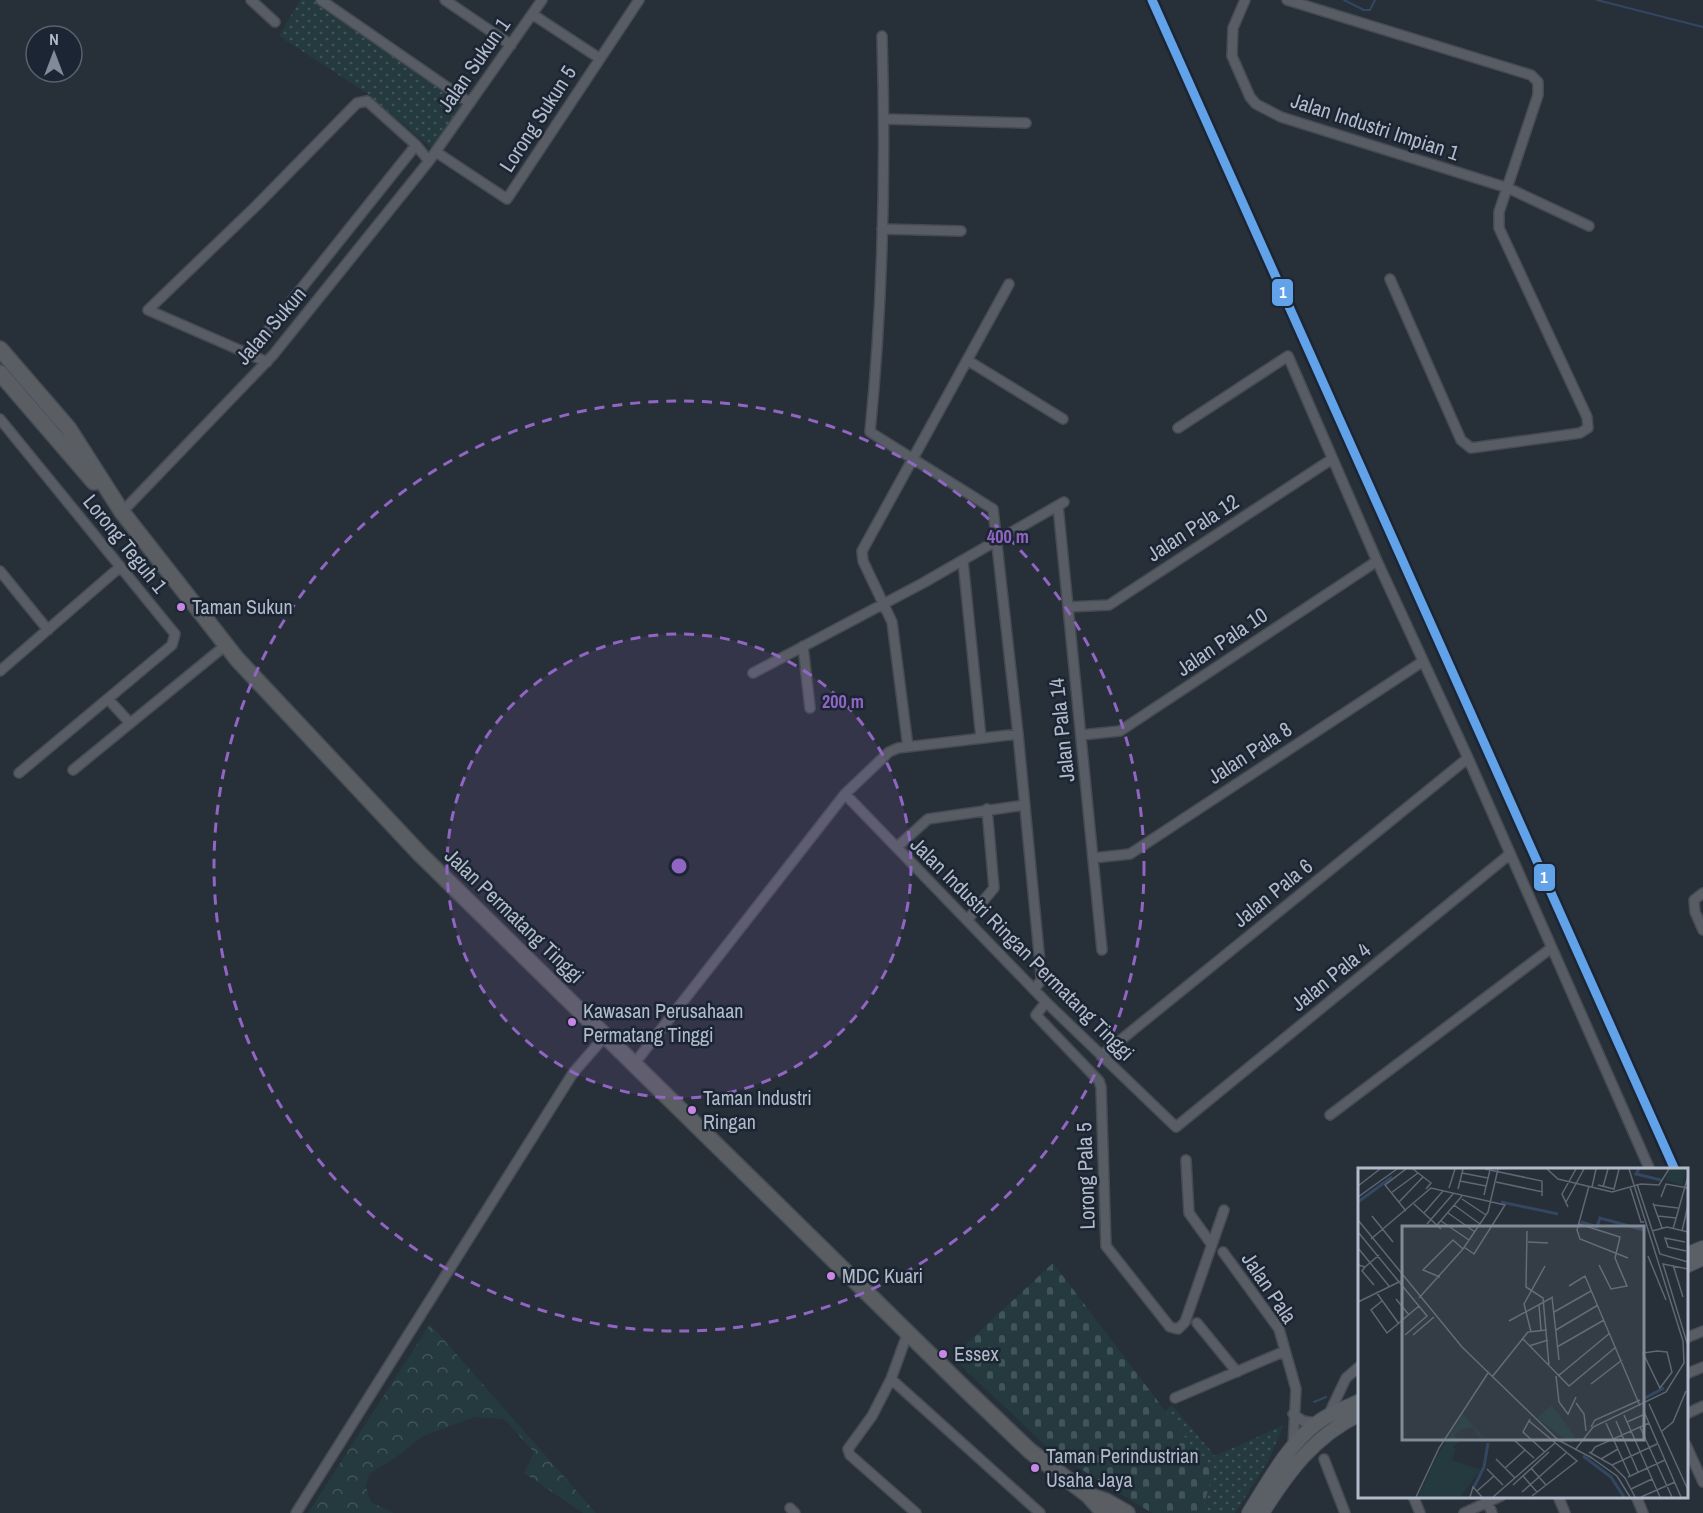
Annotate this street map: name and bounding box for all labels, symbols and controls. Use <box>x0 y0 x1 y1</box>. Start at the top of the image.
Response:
street label: Jalan Sukun 1 <box>430 11 517 118</box>
north arrow <box>24 24 84 84</box>
text: N <box>49 28 59 50</box>
street label: Lorong Sukun 5 <box>492 60 583 178</box>
street label: Jalan Industri Impian 1 <box>1287 86 1463 168</box>
line badge: 1 <box>1271 278 1294 307</box>
street label: Jalan Sukun <box>229 280 313 371</box>
text: 1 <box>1279 281 1287 303</box>
street label: Jalan Pala 12 <box>1141 487 1244 568</box>
street label: Lorong Teguh 1 <box>77 488 174 600</box>
text: 400 m <box>987 524 1029 549</box>
place label: Taman Sukun <box>192 593 293 620</box>
street label: Jalan Pala 10 <box>1170 600 1273 683</box>
marker: Taman Sukun <box>175 601 187 613</box>
street label: Jalan Pala 14 <box>1042 676 1081 783</box>
text: 200 m <box>822 689 864 714</box>
street label: Jalan Pala 8 <box>1202 715 1297 791</box>
street label: Jalan Industri Ringan Permatang Tinggi <box>904 830 1141 1067</box>
street label: Jalan Permatang Tinggi <box>438 842 590 990</box>
street label: Jalan Pala 6 <box>1227 852 1319 934</box>
centre of rings <box>669 856 689 876</box>
line badge: 1 <box>1533 863 1556 892</box>
text: 1 <box>1540 866 1548 888</box>
street label: Jalan Pala 4 <box>1285 935 1377 1018</box>
place label: Kawasan Perusahaan Permatang Tinggi <box>583 997 743 1048</box>
marker: Kawasan Perusahaan Permatang Tinggi <box>566 1016 578 1028</box>
place label: Taman Industri Ringan <box>703 1084 812 1135</box>
marker: Taman Industri Ringan <box>686 1104 698 1116</box>
street label: Lorong Pala 5 <box>1069 1122 1102 1230</box>
inset map <box>1358 1168 1688 1498</box>
street label: Jalan Pala <box>1235 1246 1304 1330</box>
place label: MDC Kuari <box>842 1262 923 1289</box>
marker: MDC Kuari <box>825 1270 837 1282</box>
place label: Essex <box>954 1340 999 1367</box>
marker: Essex <box>937 1348 949 1360</box>
place label: Taman Perindustrian Usaha Jaya <box>1046 1442 1199 1493</box>
marker: Taman Perindustrian Usaha Jaya <box>1029 1462 1041 1474</box>

